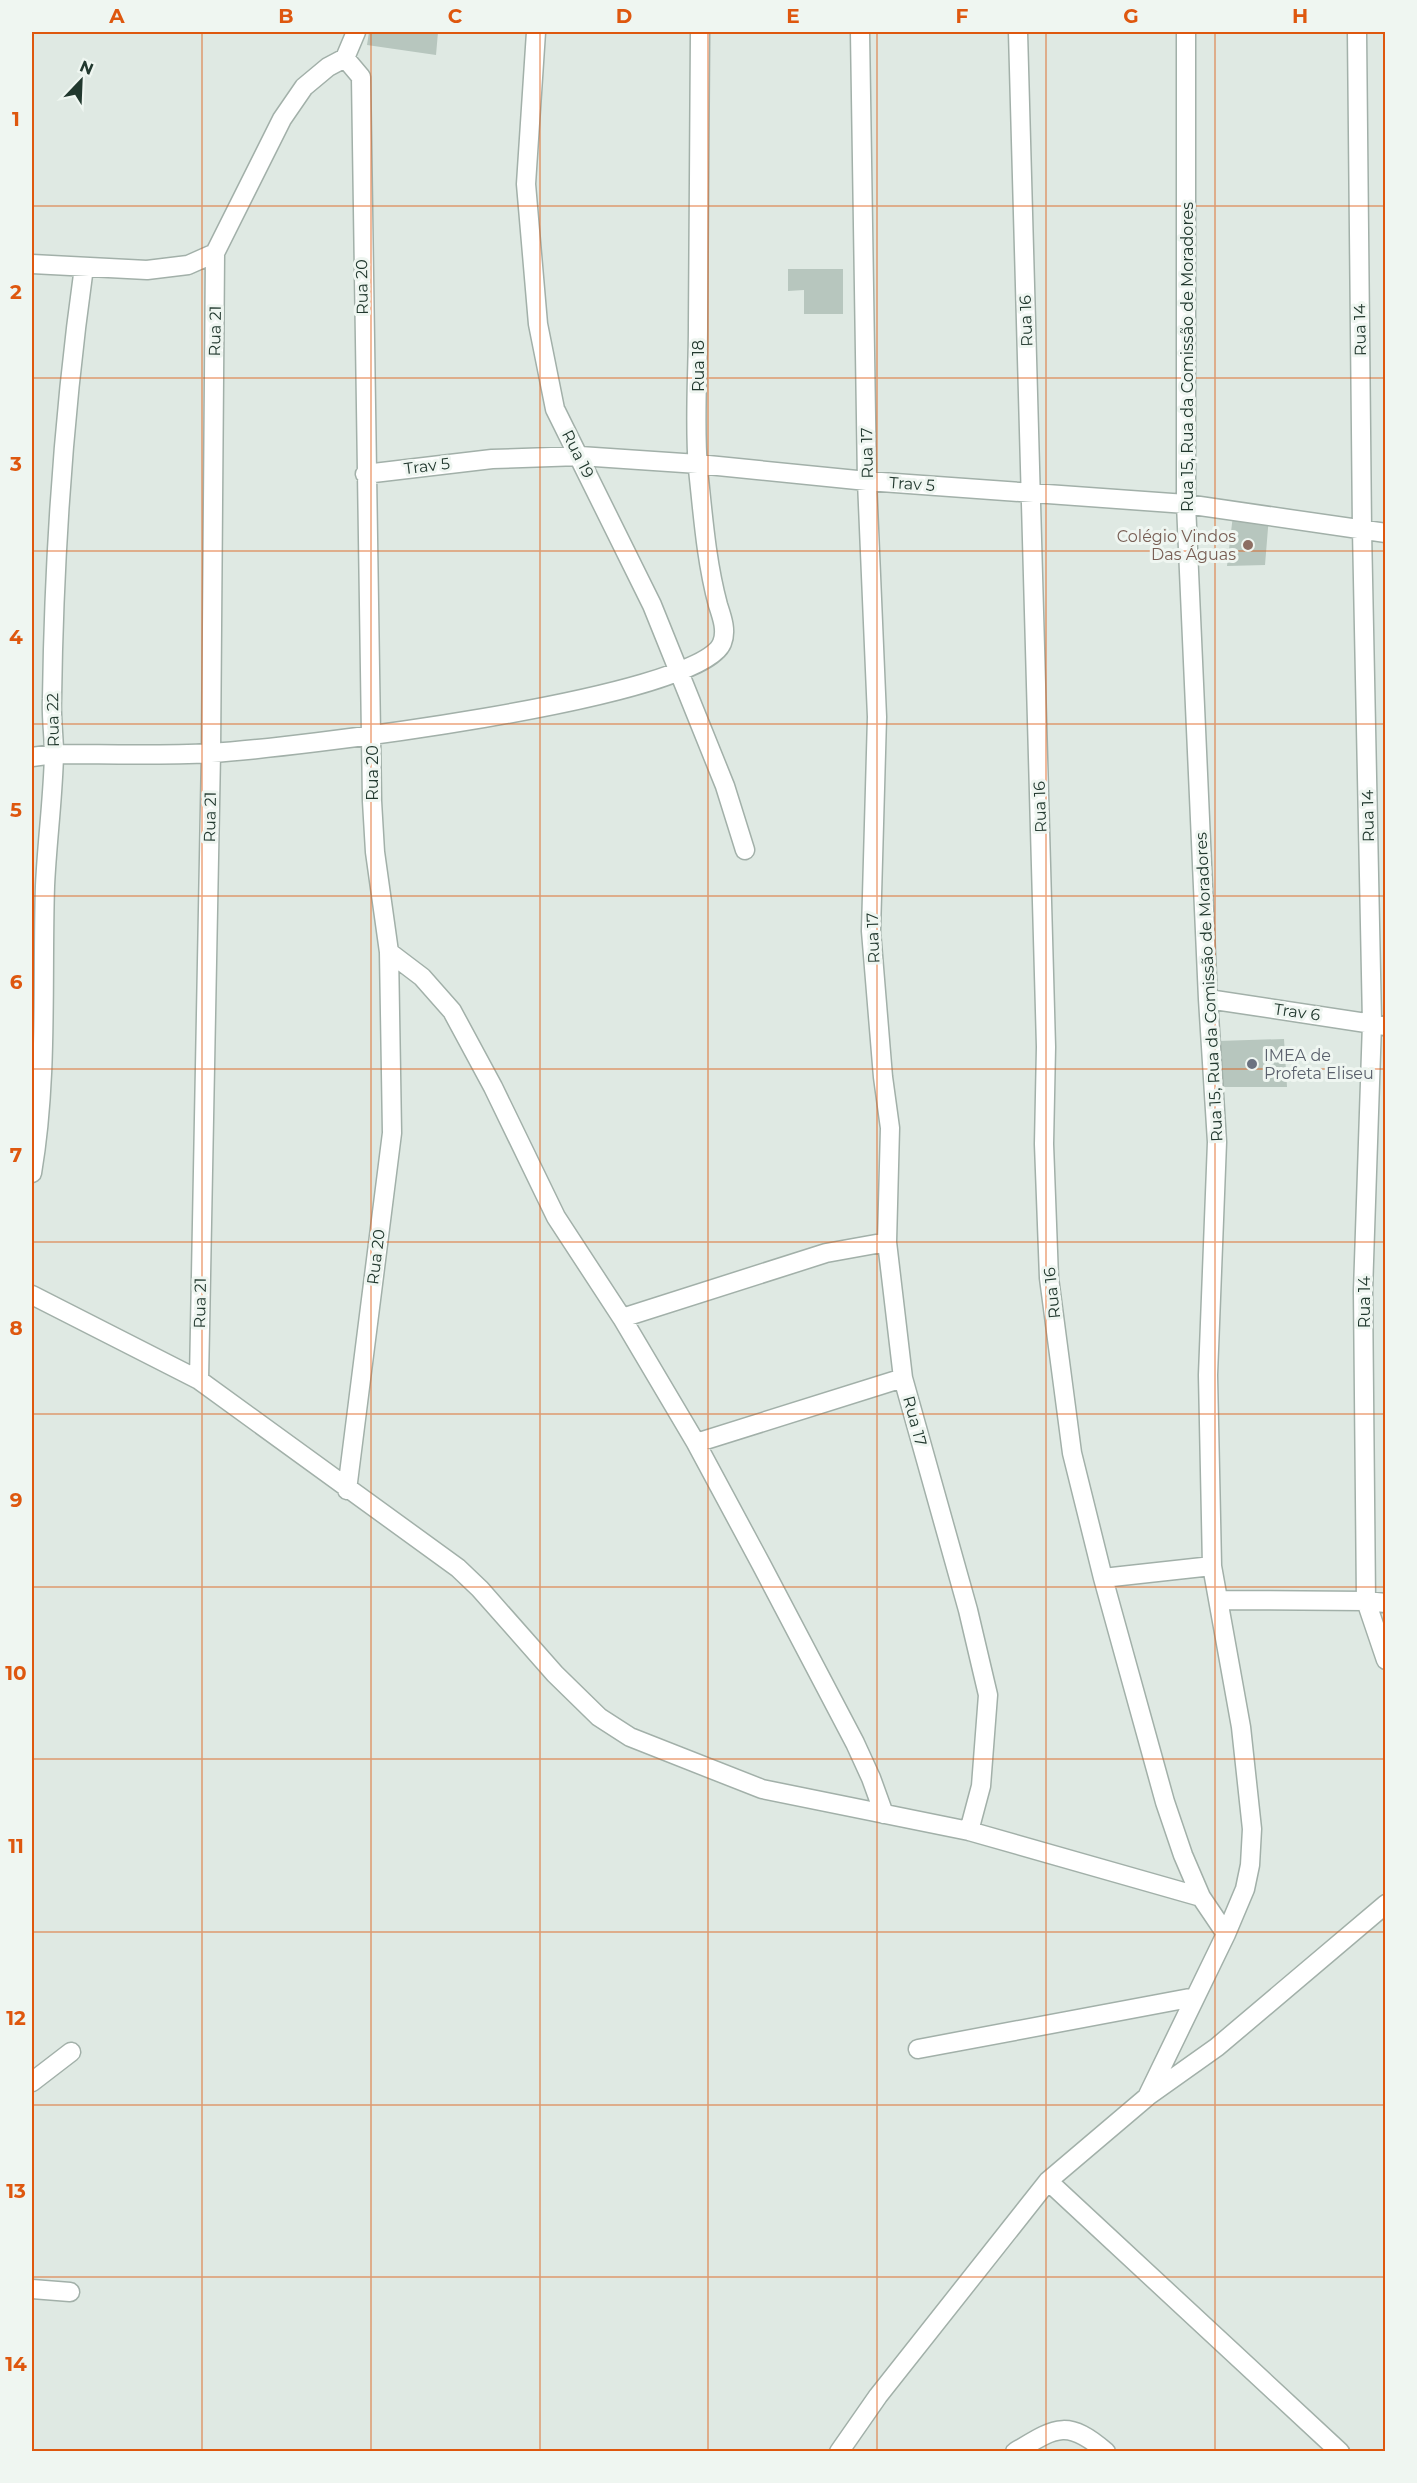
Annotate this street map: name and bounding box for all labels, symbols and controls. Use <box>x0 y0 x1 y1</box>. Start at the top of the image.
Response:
text: A <box>108 4 125 28</box>
text: B <box>278 4 294 28</box>
text: C <box>448 4 463 28</box>
text: D <box>616 4 632 28</box>
text: E <box>786 4 800 28</box>
text: F <box>956 4 969 28</box>
text: G <box>1123 4 1139 28</box>
text: H <box>1292 4 1308 28</box>
north arrow <box>51 51 111 111</box>
text: N <box>77 56 96 79</box>
text: 1 <box>12 107 20 131</box>
street label: Rua 15, Rua da Comissão de Moradores <box>1178 202 1197 512</box>
street label: Rua 20 <box>352 259 372 315</box>
text: 2 <box>10 280 22 304</box>
street label: Rua 16 <box>1016 295 1036 347</box>
street label: Rua 14 <box>1350 303 1370 356</box>
street label: Rua 21 <box>205 305 225 357</box>
street label: Rua 18 <box>689 340 708 392</box>
street label: Rua 19 <box>558 427 598 481</box>
street label: Rua 17 <box>857 427 877 479</box>
text: 3 <box>9 452 22 476</box>
street label: Trav 5 <box>403 454 451 478</box>
street label: Trav 5 <box>888 473 936 495</box>
place label: Colégio Vindos Das Águas <box>1117 527 1236 564</box>
marker: Colégio Vindos Das Águas <box>1241 538 1255 552</box>
text: 4 <box>9 625 23 649</box>
street label: Rua 22 <box>43 693 63 747</box>
street label: Rua 20 <box>363 745 382 801</box>
street label: Rua 16 <box>1030 781 1050 833</box>
street label: Rua 14 <box>1358 789 1378 842</box>
street label: Rua 21 <box>200 791 220 843</box>
text: 5 <box>10 798 22 822</box>
street label: Rua 15, Rua da Comissão de Moradores <box>1191 831 1227 1142</box>
street label: Rua 17 <box>863 912 883 964</box>
text: 6 <box>10 970 23 994</box>
street label: Trav 6 <box>1273 999 1322 1025</box>
place label: IMEA de Profeta Eliseu <box>1264 1046 1374 1083</box>
marker: IMEA de Profeta Eliseu <box>1245 1057 1259 1071</box>
text: 7 <box>10 1143 22 1167</box>
street label: Rua 20 <box>363 1228 389 1286</box>
street label: Rua 16 <box>1040 1266 1064 1320</box>
street label: Rua 14 <box>1355 1275 1374 1328</box>
street label: Rua 21 <box>190 1277 210 1329</box>
text: 8 <box>9 1316 23 1340</box>
street label: Rua 17 <box>899 1394 931 1448</box>
text: 9 <box>10 1488 22 1512</box>
text: 10 <box>5 1661 27 1685</box>
text: 11 <box>8 1834 24 1858</box>
text: 12 <box>6 2006 26 2030</box>
text: 13 <box>6 2179 26 2203</box>
text: 14 <box>5 2352 27 2376</box>

